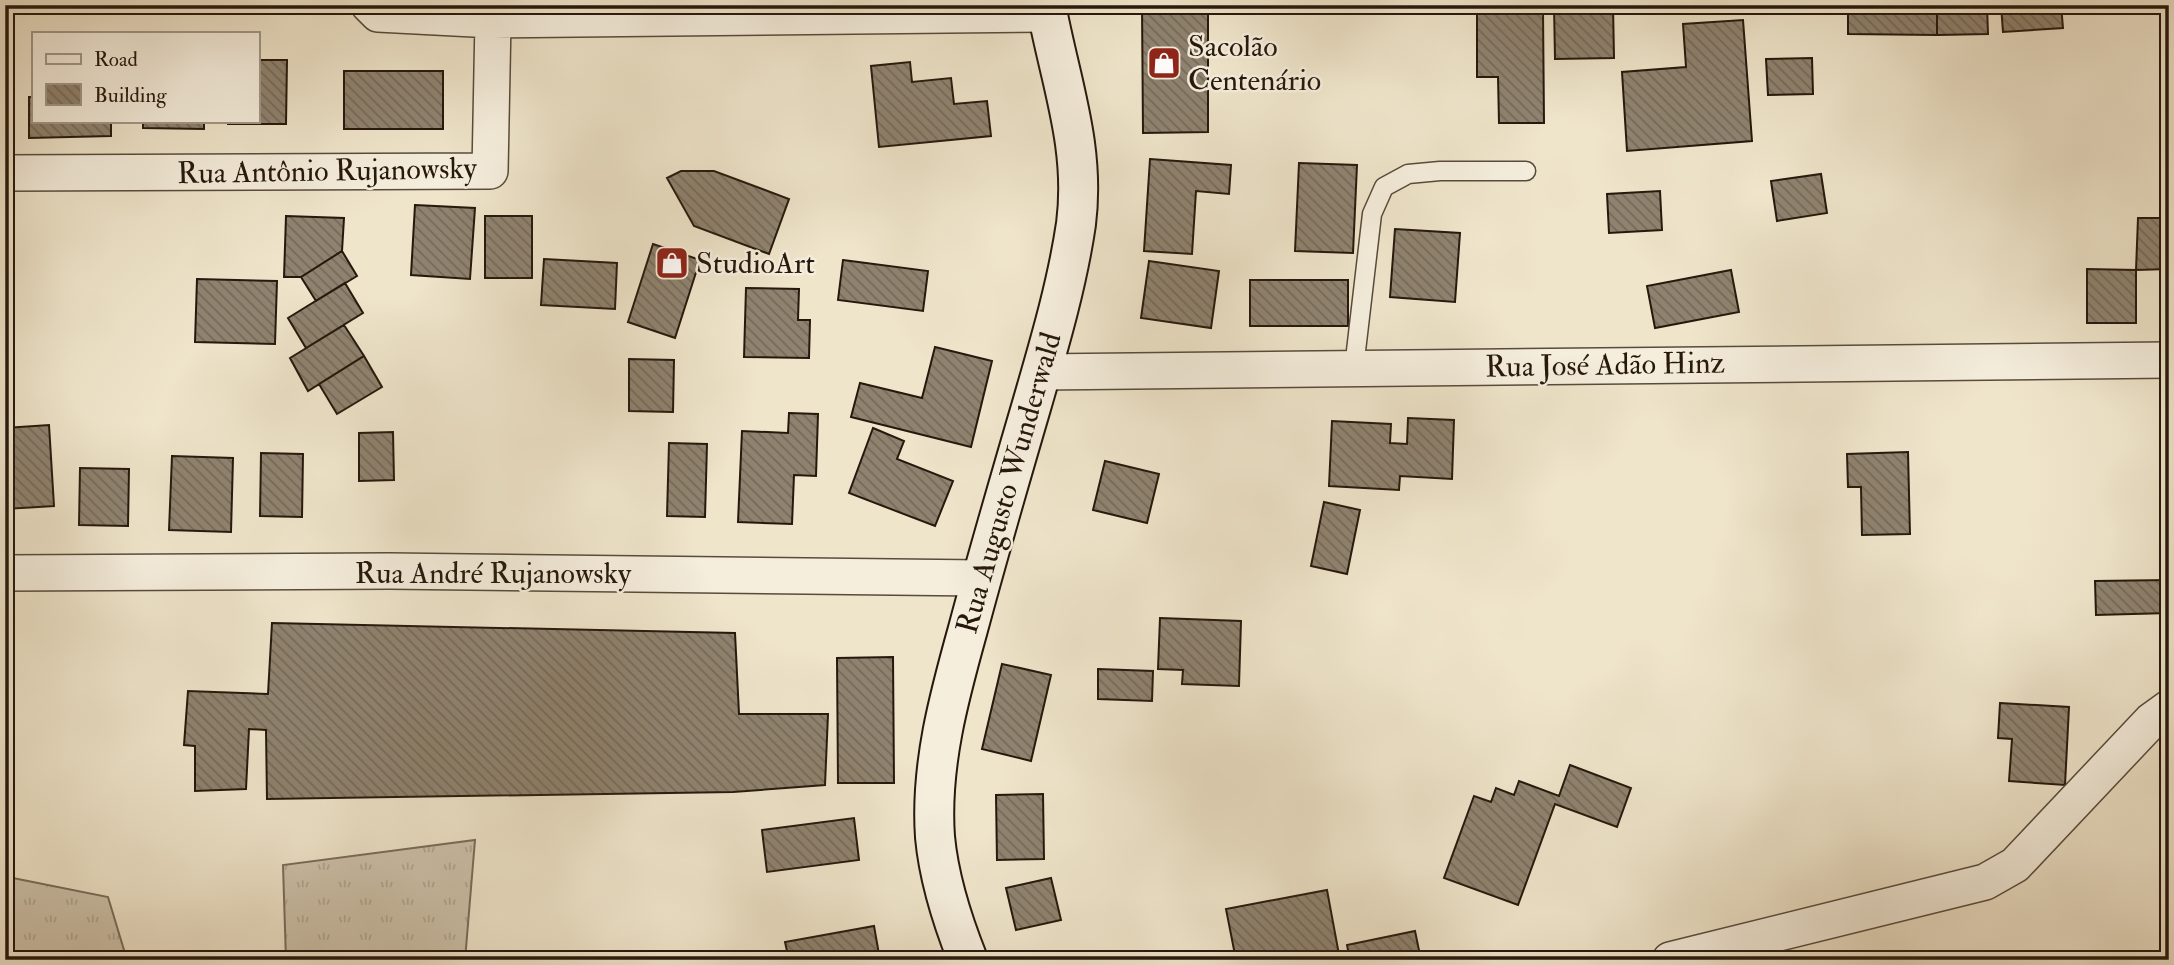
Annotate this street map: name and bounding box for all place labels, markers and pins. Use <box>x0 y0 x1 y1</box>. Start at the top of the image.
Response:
place label: Sacolão Centenário <box>1188 28 1321 99</box>
shop icon: Sacolão Centenário <box>1145 44 1183 82</box>
shop icon: StudioArt <box>653 244 691 282</box>
place label: StudioArt <box>696 245 815 282</box>

